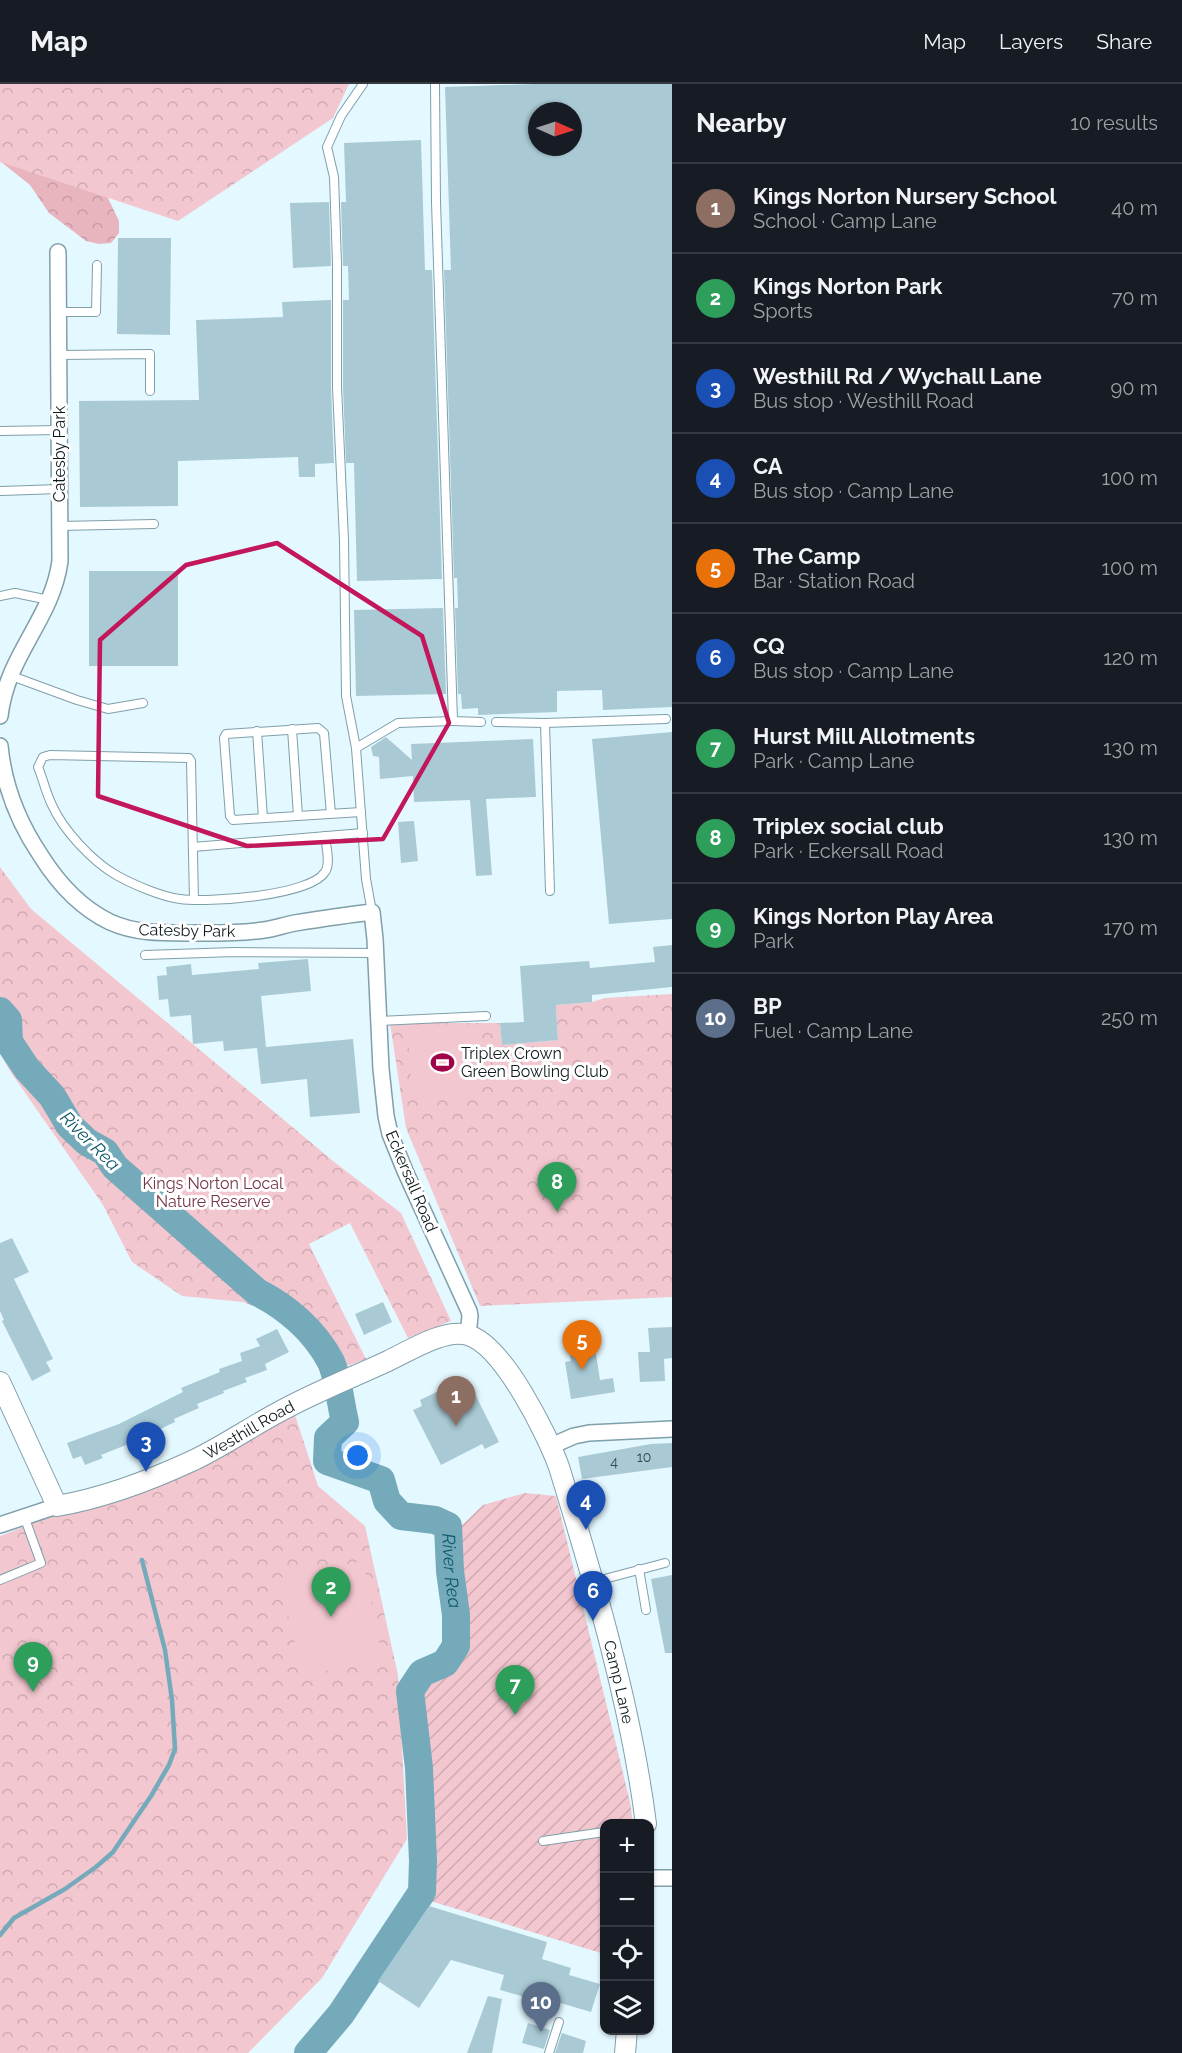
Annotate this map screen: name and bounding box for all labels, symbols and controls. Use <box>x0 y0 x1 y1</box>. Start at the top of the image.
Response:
text: Map <box>30 25 88 58</box>
text: Map <box>923 29 966 54</box>
text: Layers <box>999 29 1063 54</box>
text: Share <box>1096 29 1152 54</box>
north arrow <box>528 102 582 156</box>
text: Nearby <box>696 108 786 138</box>
text: 10 results <box>1070 111 1158 135</box>
text: Kings Norton Nursery School <box>753 183 1056 209</box>
text: 1 <box>711 196 720 220</box>
text: 40 m <box>1111 196 1158 220</box>
text: School · Camp Lane <box>753 209 937 233</box>
text: Kings Norton Park <box>753 273 942 299</box>
text: 2 <box>710 286 721 310</box>
text: 70 m <box>1112 286 1158 310</box>
text: Sports <box>753 299 813 323</box>
text: Westhill Rd / Wychall Lane <box>753 363 1042 389</box>
text: 3 <box>710 376 721 400</box>
text: 90 m <box>1111 376 1158 400</box>
text: Bus stop · Westhill Road <box>753 389 974 413</box>
street label: Catesby Park <box>50 405 69 502</box>
text: CA <box>753 453 783 479</box>
text: 4 <box>710 466 721 490</box>
text: 100 m <box>1101 466 1158 490</box>
text: Bus stop · Camp Lane <box>753 479 954 503</box>
text: The Camp <box>753 543 861 569</box>
text: 5 <box>710 556 721 580</box>
text: 100 m <box>1101 556 1158 580</box>
text: Bar · Station Road <box>753 569 915 593</box>
text: CQ <box>753 633 785 659</box>
text: 6 <box>709 646 722 670</box>
text: 120 m <box>1103 646 1158 670</box>
text: Bus stop · Camp Lane <box>753 659 954 683</box>
text: Hurst Mill Allotments <box>753 723 975 749</box>
text: 7 <box>710 736 721 760</box>
text: 130 m <box>1103 736 1158 760</box>
text: Park · Camp Lane <box>753 749 914 773</box>
text: Triplex social club <box>753 813 944 839</box>
text: 8 <box>709 826 722 850</box>
text: 130 m <box>1103 826 1158 850</box>
text: Park · Eckersall Road <box>753 839 943 863</box>
text: Kings Norton Play Area <box>753 903 993 929</box>
text: 9 <box>710 916 721 940</box>
text: 170 m <box>1103 916 1158 940</box>
street label: Catesby Park <box>139 920 236 941</box>
text: Park <box>753 929 794 953</box>
text: BP <box>753 993 782 1019</box>
text: 10 <box>704 1006 727 1030</box>
text: 250 m <box>1101 1006 1158 1030</box>
text: Fuel · Camp Lane <box>753 1019 913 1043</box>
place label: Triplex Crown Green Bowling Club <box>461 1044 609 1081</box>
sports icon: Triplex Crown Green Bowling Club <box>430 1049 456 1075</box>
water label: River Rea <box>56 1107 125 1175</box>
street label: Eckersall Road <box>382 1128 441 1235</box>
pin: 8 <box>538 1162 576 1212</box>
park label: Kings Norton Local Nature Reserve <box>143 1174 284 1211</box>
pin: 5 <box>562 1320 602 1370</box>
pin: 1 <box>436 1376 476 1426</box>
street label: Westhill Road <box>200 1396 298 1464</box>
pin: 3 <box>126 1422 166 1472</box>
your location <box>343 1441 372 1470</box>
house number: 10 <box>637 1449 651 1465</box>
house number: 4 <box>610 1454 618 1470</box>
pin: 4 <box>566 1480 606 1530</box>
water label: River Rea <box>438 1533 466 1610</box>
pin: 2 <box>312 1568 350 1617</box>
pin: 6 <box>574 1572 612 1621</box>
street label: Camp Lane <box>600 1638 638 1726</box>
pin: 9 <box>14 1642 52 1692</box>
pin: 7 <box>496 1666 534 1715</box>
map controls <box>600 1819 654 2035</box>
button: + <box>600 1819 654 1873</box>
button: − <box>600 1873 654 1927</box>
button: locate <box>600 1927 654 1981</box>
button: layers <box>600 1981 654 2035</box>
pin: 10 <box>522 1982 560 2032</box>

